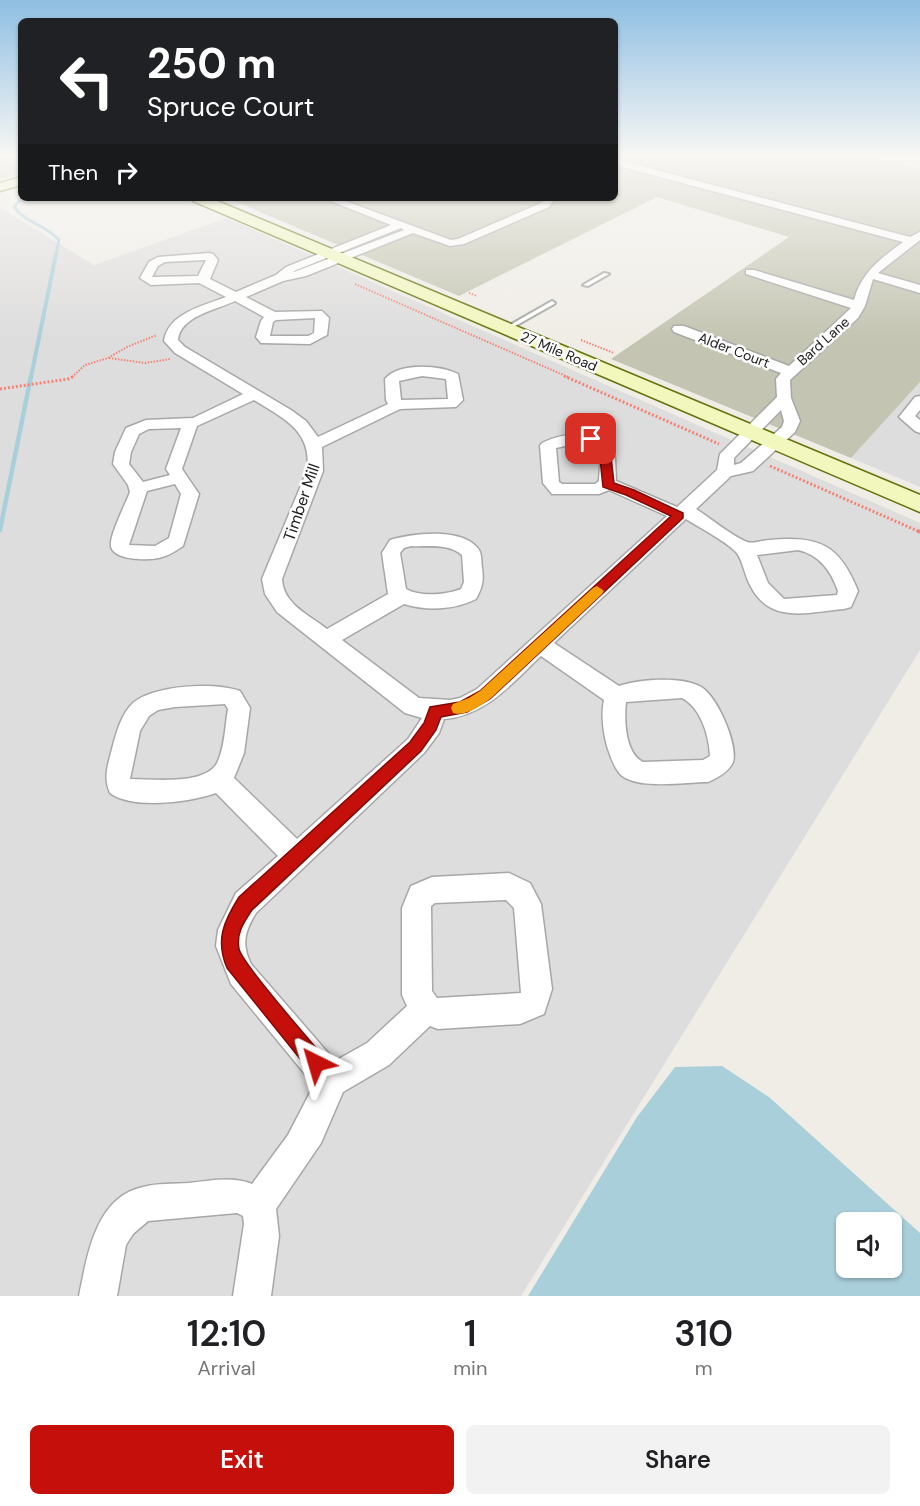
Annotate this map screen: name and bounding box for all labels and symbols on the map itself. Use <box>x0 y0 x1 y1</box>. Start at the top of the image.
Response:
street label: Bard Lane <box>793 313 853 369</box>
street label: 27 Mile Road <box>518 327 600 375</box>
street label: Alder Court <box>696 328 772 372</box>
pin <box>565 413 616 464</box>
street label: Timber Mill <box>278 461 325 544</box>
position arrow <box>284 1031 348 1095</box>

